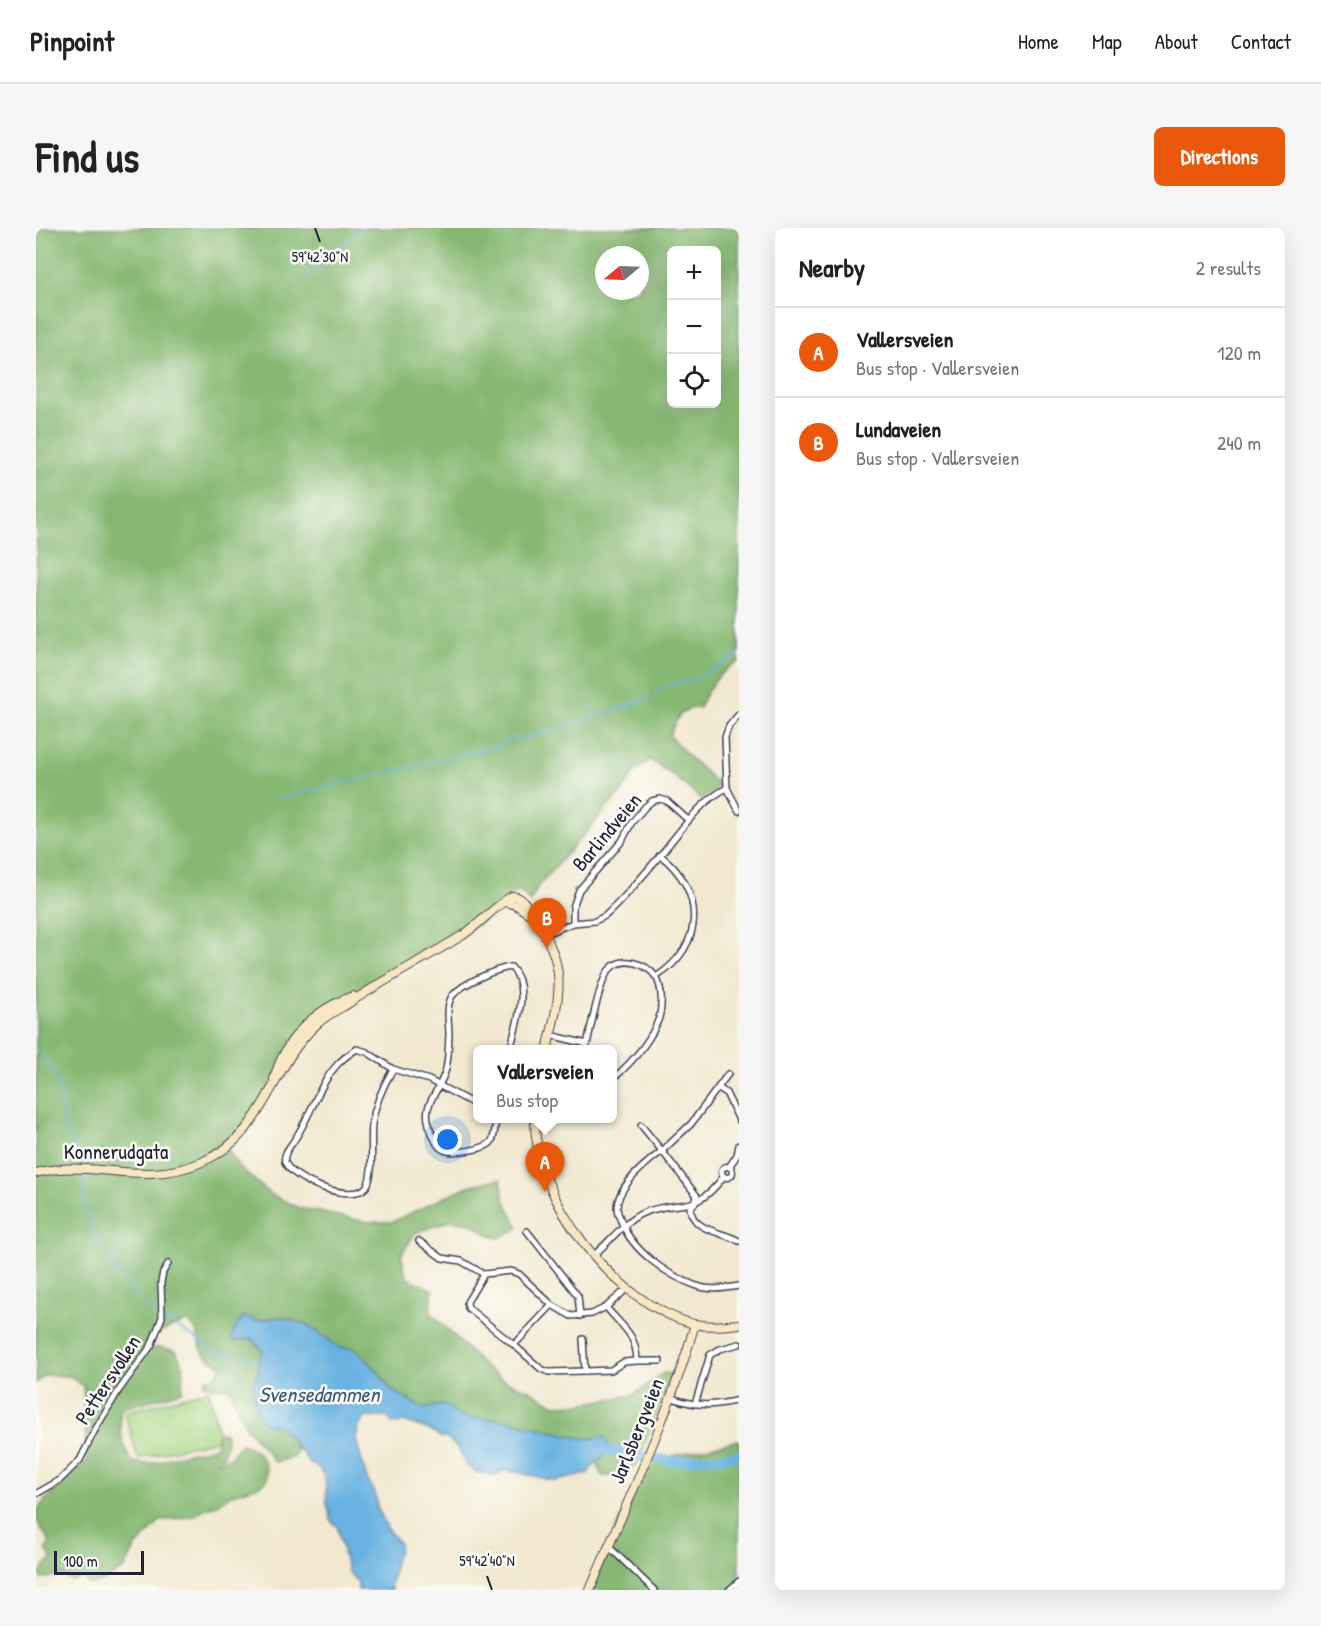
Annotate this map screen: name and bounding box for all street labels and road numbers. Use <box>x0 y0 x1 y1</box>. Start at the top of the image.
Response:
street label: Barlindveien <box>565 786 648 877</box>
street label: Konnerudgata <box>64 1137 168 1166</box>
street label: Pettersvollen <box>68 1329 147 1430</box>
street label: Jarlsbergveien <box>602 1374 671 1488</box>

